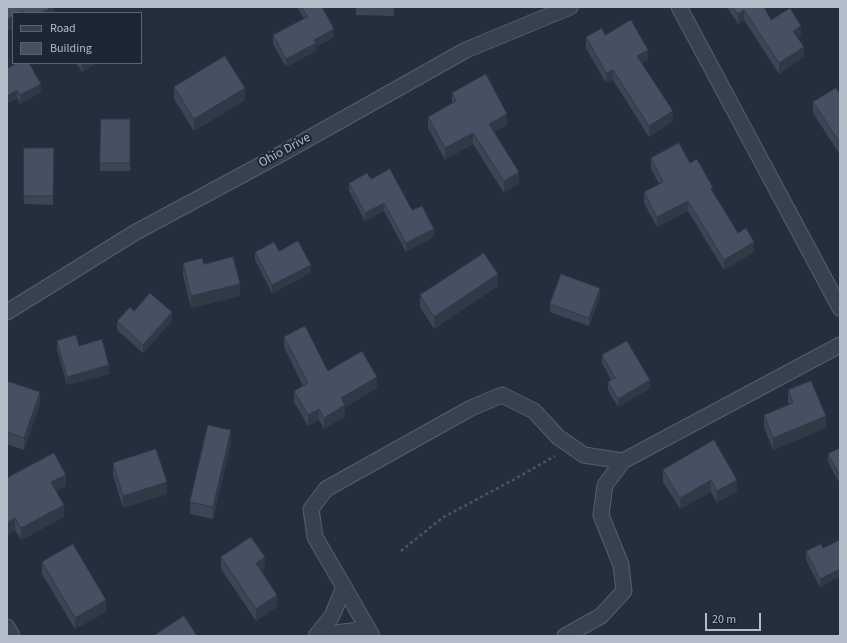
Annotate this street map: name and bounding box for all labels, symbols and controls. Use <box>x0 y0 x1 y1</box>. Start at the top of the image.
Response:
legend <box>12 12 142 64</box>
text: Road <box>50 20 76 37</box>
text: Building <box>50 40 92 57</box>
street label: Ohio Drive <box>256 130 314 172</box>
scale bar <box>707 605 763 631</box>
text: 20 m <box>712 611 736 628</box>

